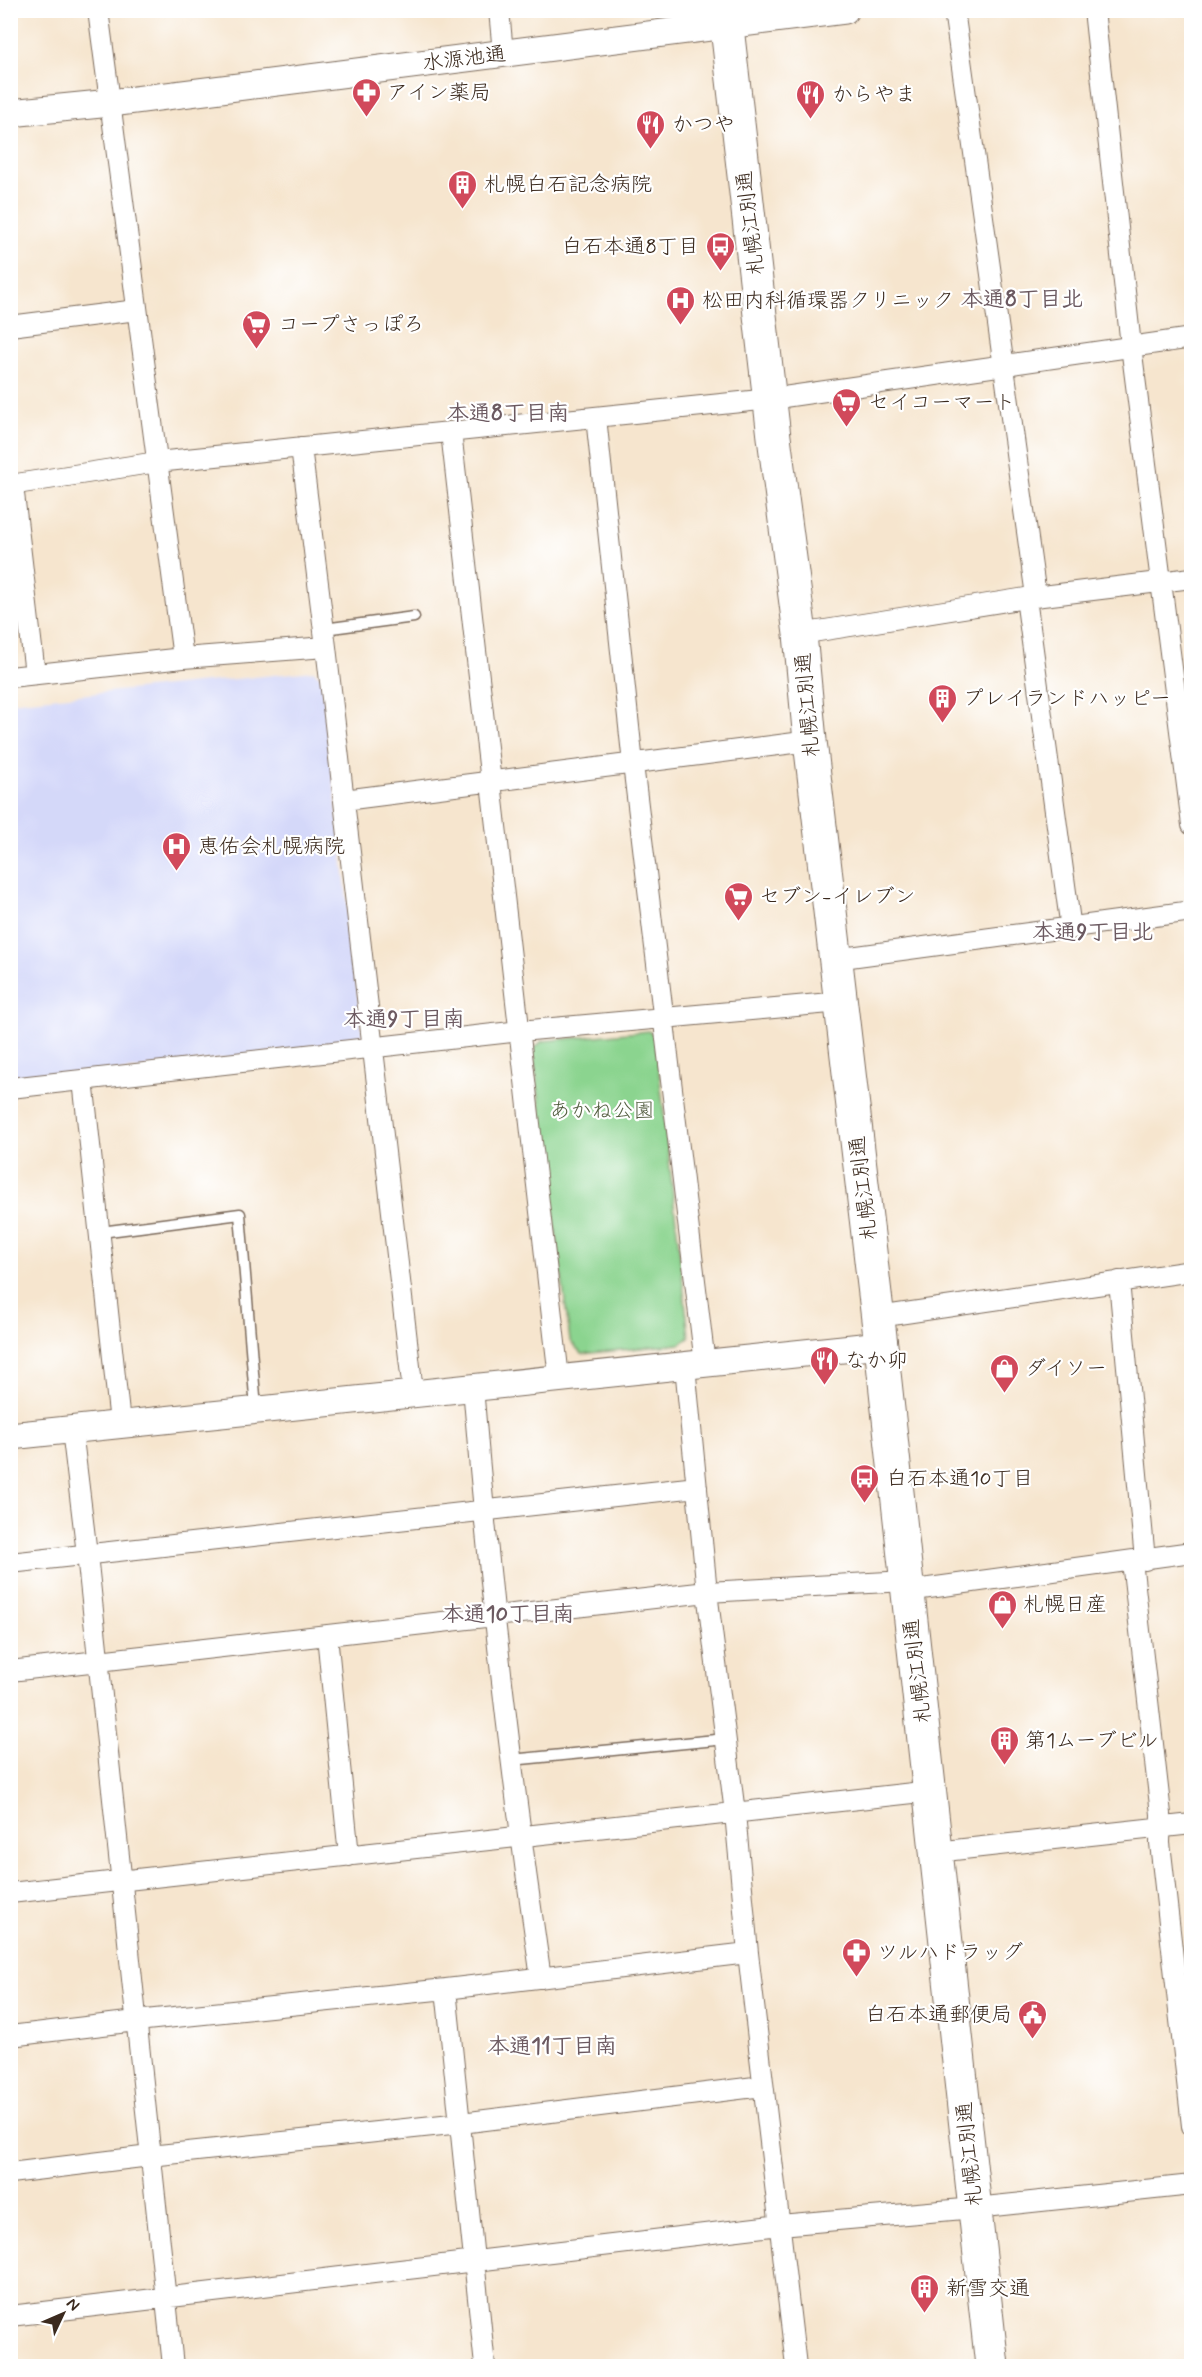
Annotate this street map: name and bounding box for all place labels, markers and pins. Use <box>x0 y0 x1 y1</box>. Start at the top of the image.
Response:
pharmacy icon: アイン薬局 <box>350 76 382 118</box>
restaurant icon: からやま <box>795 78 827 120</box>
place label: アイン薬局 <box>387 79 491 107</box>
place label: からやま <box>832 81 916 109</box>
restaurant icon: かつや <box>635 108 667 150</box>
place label: かつや <box>672 111 735 139</box>
building icon: 札幌白石記念病院 <box>447 168 479 210</box>
place label: 札幌白石記念病院 <box>484 171 652 199</box>
bus stop icon: 白石本通8丁目 <box>704 230 736 272</box>
place label: 白石本通8丁目 <box>561 233 699 261</box>
hospital icon: 松田内科循環器クリニック <box>665 284 697 326</box>
place label: 松田内科循環器クリニック <box>702 287 954 315</box>
supermarket icon: コープさっぽろ <box>241 308 273 350</box>
place label: コープさっぽろ <box>278 311 424 339</box>
supermarket icon: セイコーマート <box>831 386 863 428</box>
place label: セイコーマート <box>868 389 1015 417</box>
building icon: プレイランドハッピー <box>926 682 958 724</box>
place label: プレイランドハッピー <box>963 685 1171 713</box>
hospital icon: 恵佑会札幌病院 <box>161 830 193 872</box>
place label: 恵佑会札幌病院 <box>198 833 345 861</box>
supermarket icon: セブン-イレブン <box>722 880 754 922</box>
place label: セブン-イレブン <box>759 883 915 911</box>
restaurant icon: なか卯 <box>808 1344 840 1386</box>
place label: なか卯 <box>845 1347 908 1375</box>
shop icon: ダイソー <box>988 1352 1020 1394</box>
place label: ダイソー <box>1025 1355 1107 1383</box>
bus stop icon: 白石本通10丁目 <box>849 1462 881 1504</box>
place label: 白石本通10丁目 <box>886 1465 1033 1493</box>
shop icon: 札幌日産 <box>986 1588 1018 1630</box>
place label: 札幌日産 <box>1023 1591 1107 1619</box>
building icon: 第1ムーブビル <box>988 1724 1020 1766</box>
place label: 第1ムーブビル <box>1025 1727 1158 1755</box>
pharmacy icon: ツルハドラッグ <box>840 1936 872 1978</box>
place label: ツルハドラッグ <box>877 1939 1023 1967</box>
public building icon: 白石本通郵便局 <box>1017 1998 1049 2040</box>
place label: 白石本通郵便局 <box>865 2001 1012 2029</box>
building icon: 新雪交通 <box>909 2272 941 2314</box>
place label: 新雪交通 <box>946 2275 1030 2303</box>

